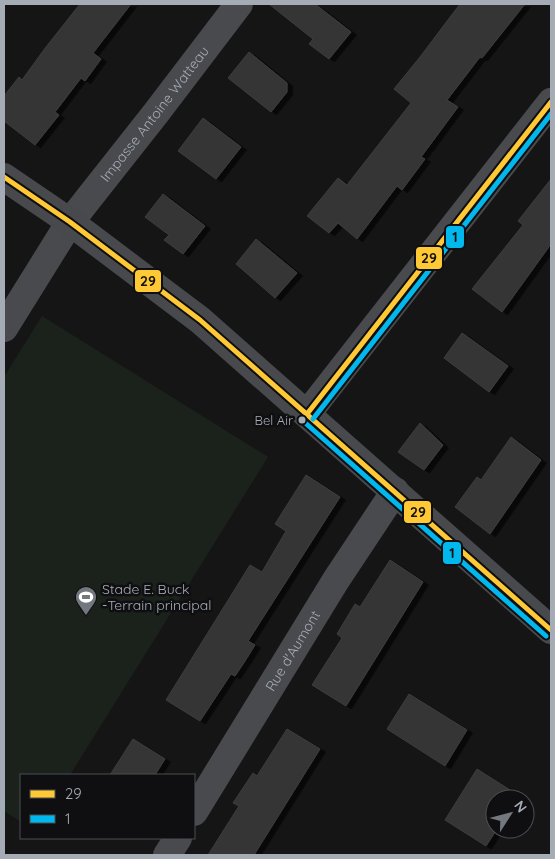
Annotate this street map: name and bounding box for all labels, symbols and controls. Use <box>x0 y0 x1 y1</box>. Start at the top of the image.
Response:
street label: Impasse Antoine Watteau <box>96 43 213 185</box>
line badge: 1 <box>445 225 465 249</box>
text: 1 <box>452 228 458 246</box>
line badge: 29 <box>415 246 443 270</box>
text: 29 <box>421 249 437 267</box>
line badge: 29 <box>134 269 162 293</box>
text: 29 <box>140 272 156 290</box>
place label: Bel Air <box>254 412 293 428</box>
marker: Bel Air <box>297 415 307 425</box>
line badge: 29 <box>403 500 432 524</box>
text: 29 <box>410 503 426 521</box>
line badge: 1 <box>442 541 462 565</box>
text: 1 <box>449 544 455 562</box>
place label: Stade E. Buck -Terrain principal <box>102 580 212 614</box>
sports icon: Stade E. Buck -Terrain principal <box>74 585 98 616</box>
street label: Rue d'Aumont <box>261 607 324 694</box>
legend <box>20 774 195 839</box>
text: 29 <box>65 784 82 803</box>
north arrow <box>485 789 535 839</box>
text: N <box>510 797 531 816</box>
text: 1 <box>65 809 71 828</box>

